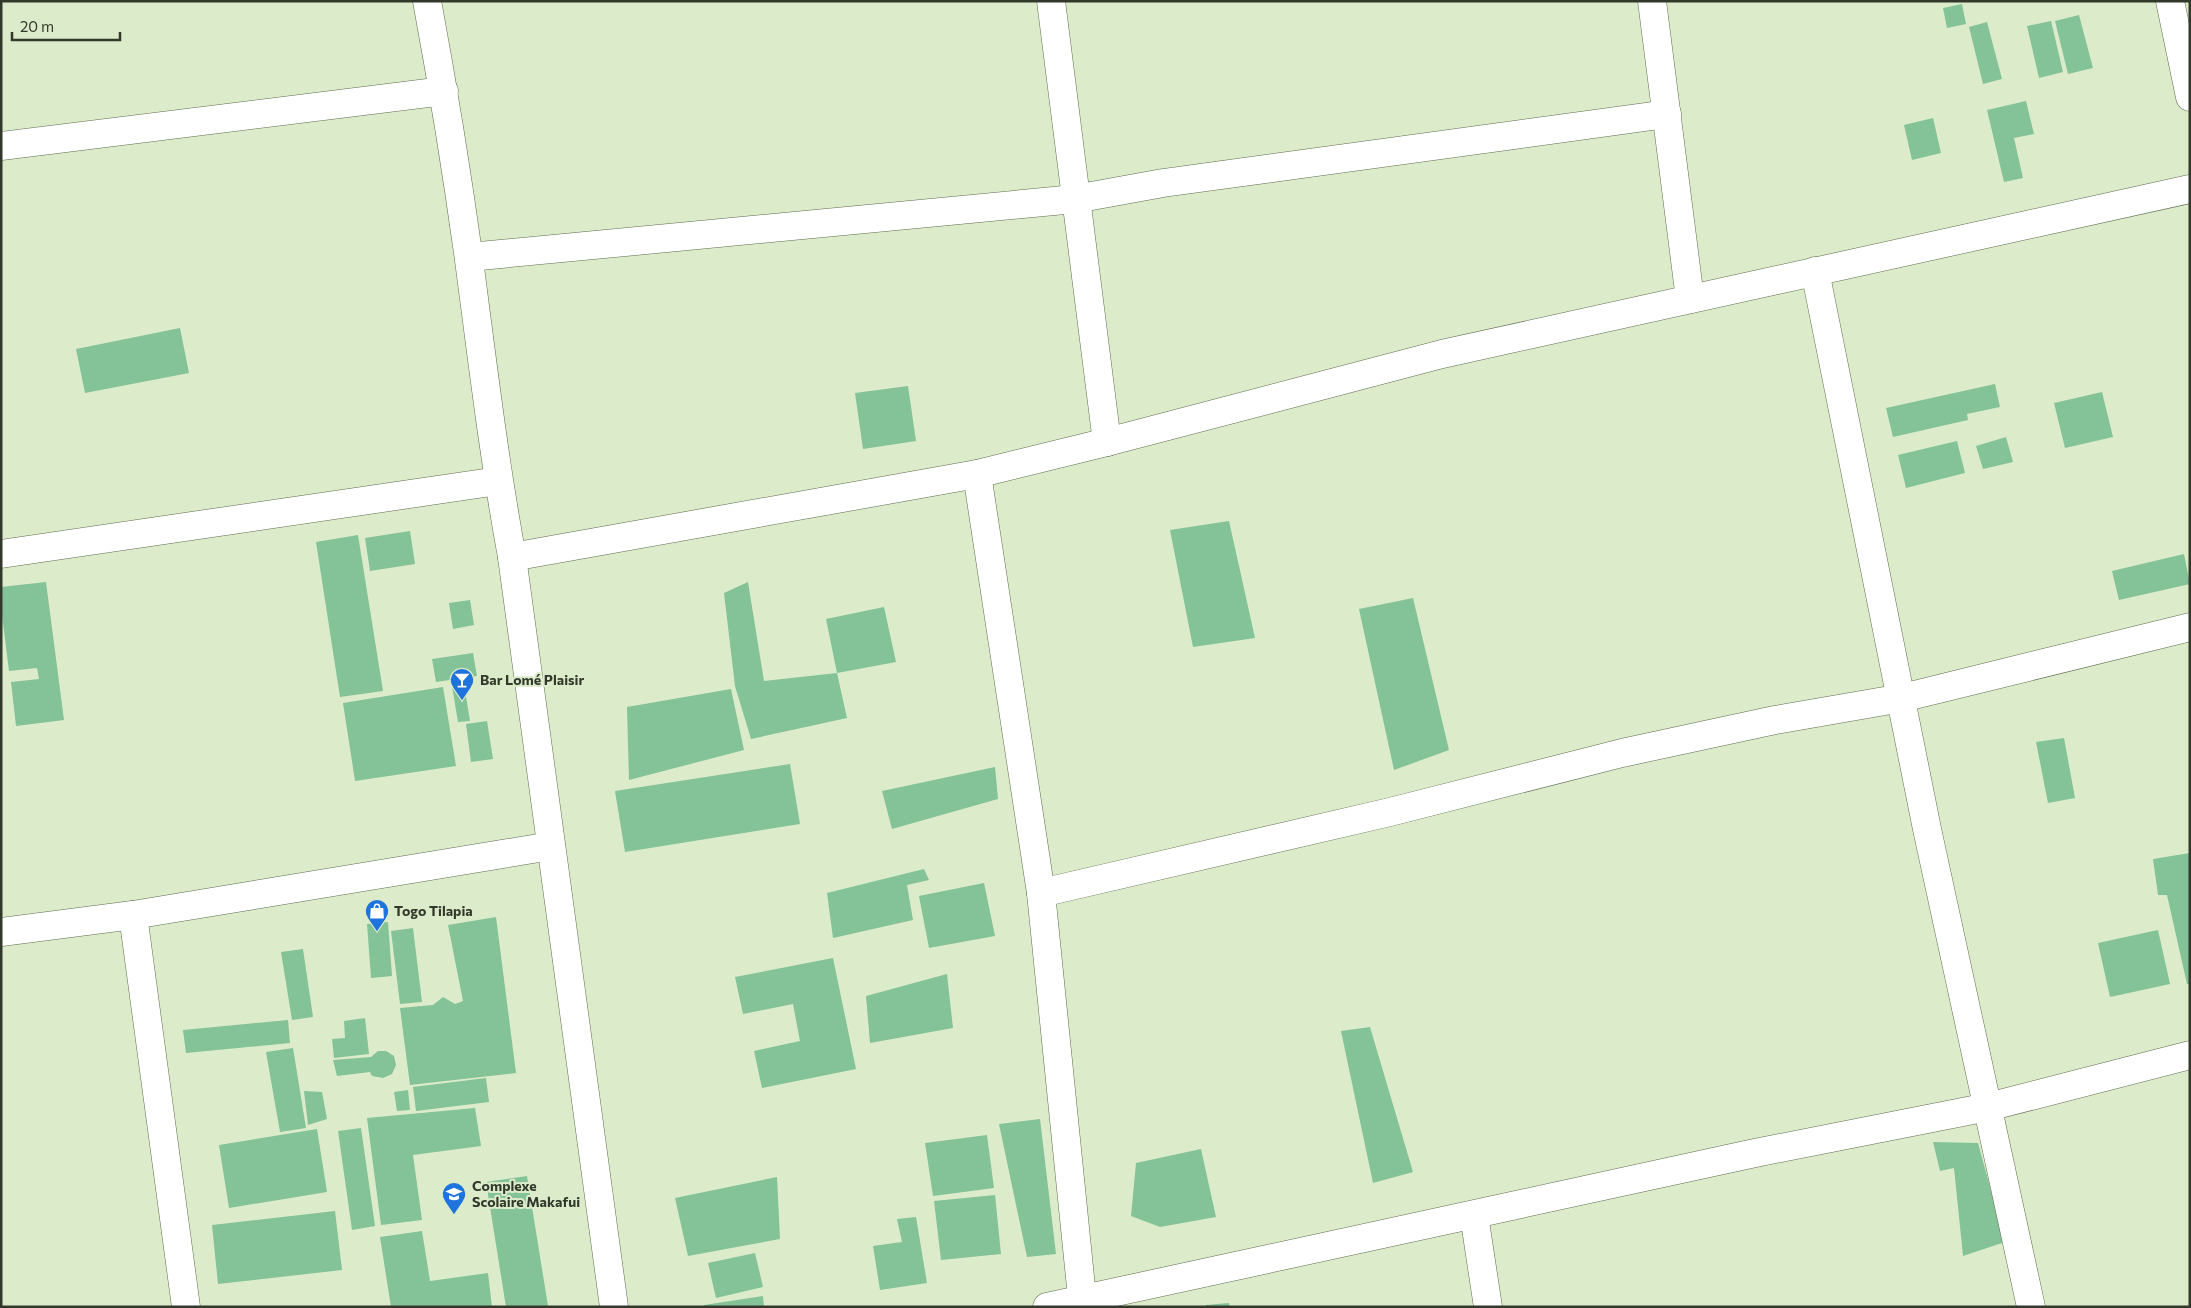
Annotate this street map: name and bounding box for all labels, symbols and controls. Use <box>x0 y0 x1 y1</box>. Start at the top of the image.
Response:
scale bar <box>12 10 120 42</box>
text: 20 m <box>20 17 54 35</box>
bar icon: Bar Lomé Plaisir <box>449 667 475 701</box>
place label: Bar Lomé Plaisir <box>480 671 584 688</box>
shop icon: Togo Tilapia <box>364 898 390 932</box>
place label: Togo Tilapia <box>394 902 473 919</box>
place label: Complexe Scolaire Makafui <box>472 1177 580 1210</box>
school or university icon: Complexe Scolaire Makafui <box>441 1181 467 1215</box>

